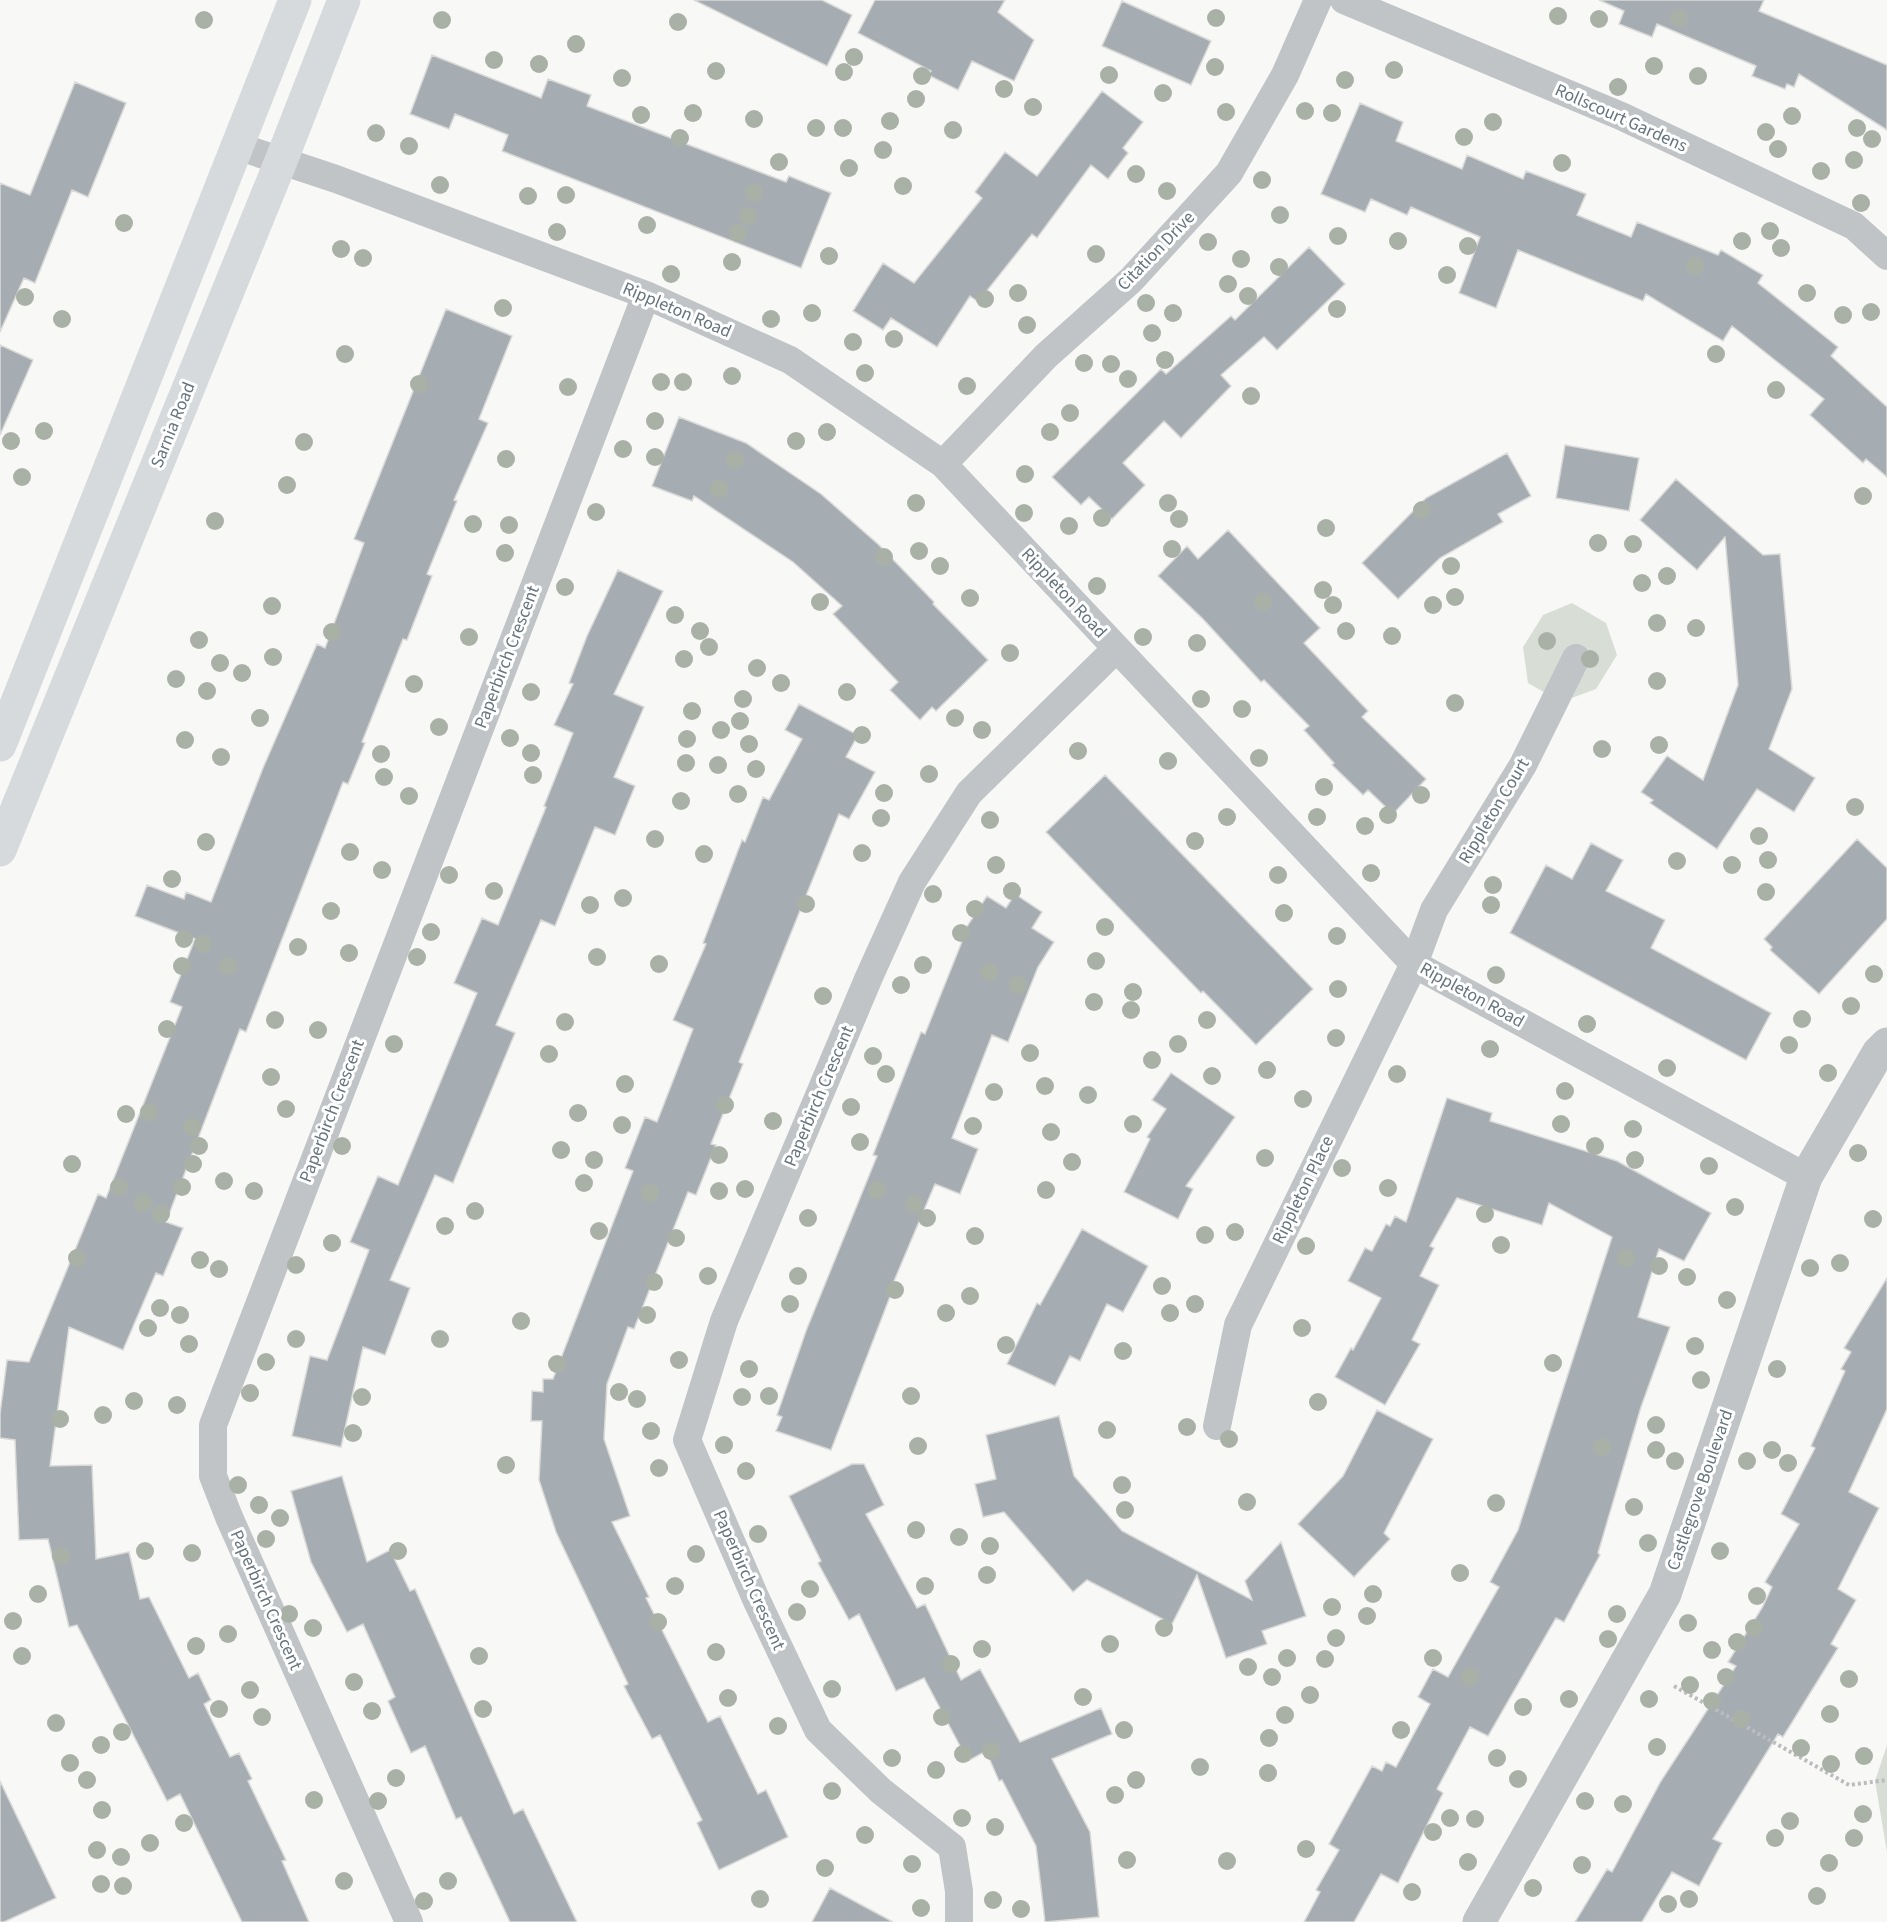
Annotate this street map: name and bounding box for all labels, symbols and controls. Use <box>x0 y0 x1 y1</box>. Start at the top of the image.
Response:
street label: Rollscourt Gardens <box>1551 78 1691 158</box>
street label: Citation Drive <box>1112 206 1200 296</box>
street label: Rippleton Road <box>619 276 735 344</box>
street label: Sarnia Road <box>144 378 202 472</box>
street label: Rippleton Road <box>1015 542 1113 644</box>
street label: Paperbirch Crescent <box>468 582 546 732</box>
street label: Rippleton Court <box>1453 753 1535 869</box>
street label: Rippleton Road <box>1415 956 1529 1034</box>
street label: Paperbirch Crescent <box>778 1022 860 1170</box>
street label: Paperbirch Crescent <box>293 1036 371 1186</box>
street label: Rippleton Place <box>1266 1132 1340 1248</box>
street label: Castlegrove Boulevard <box>1661 1406 1739 1574</box>
street label: Paperbirch Crescent <box>707 1506 791 1654</box>
street label: Paperbirch Crescent <box>224 1526 308 1674</box>

